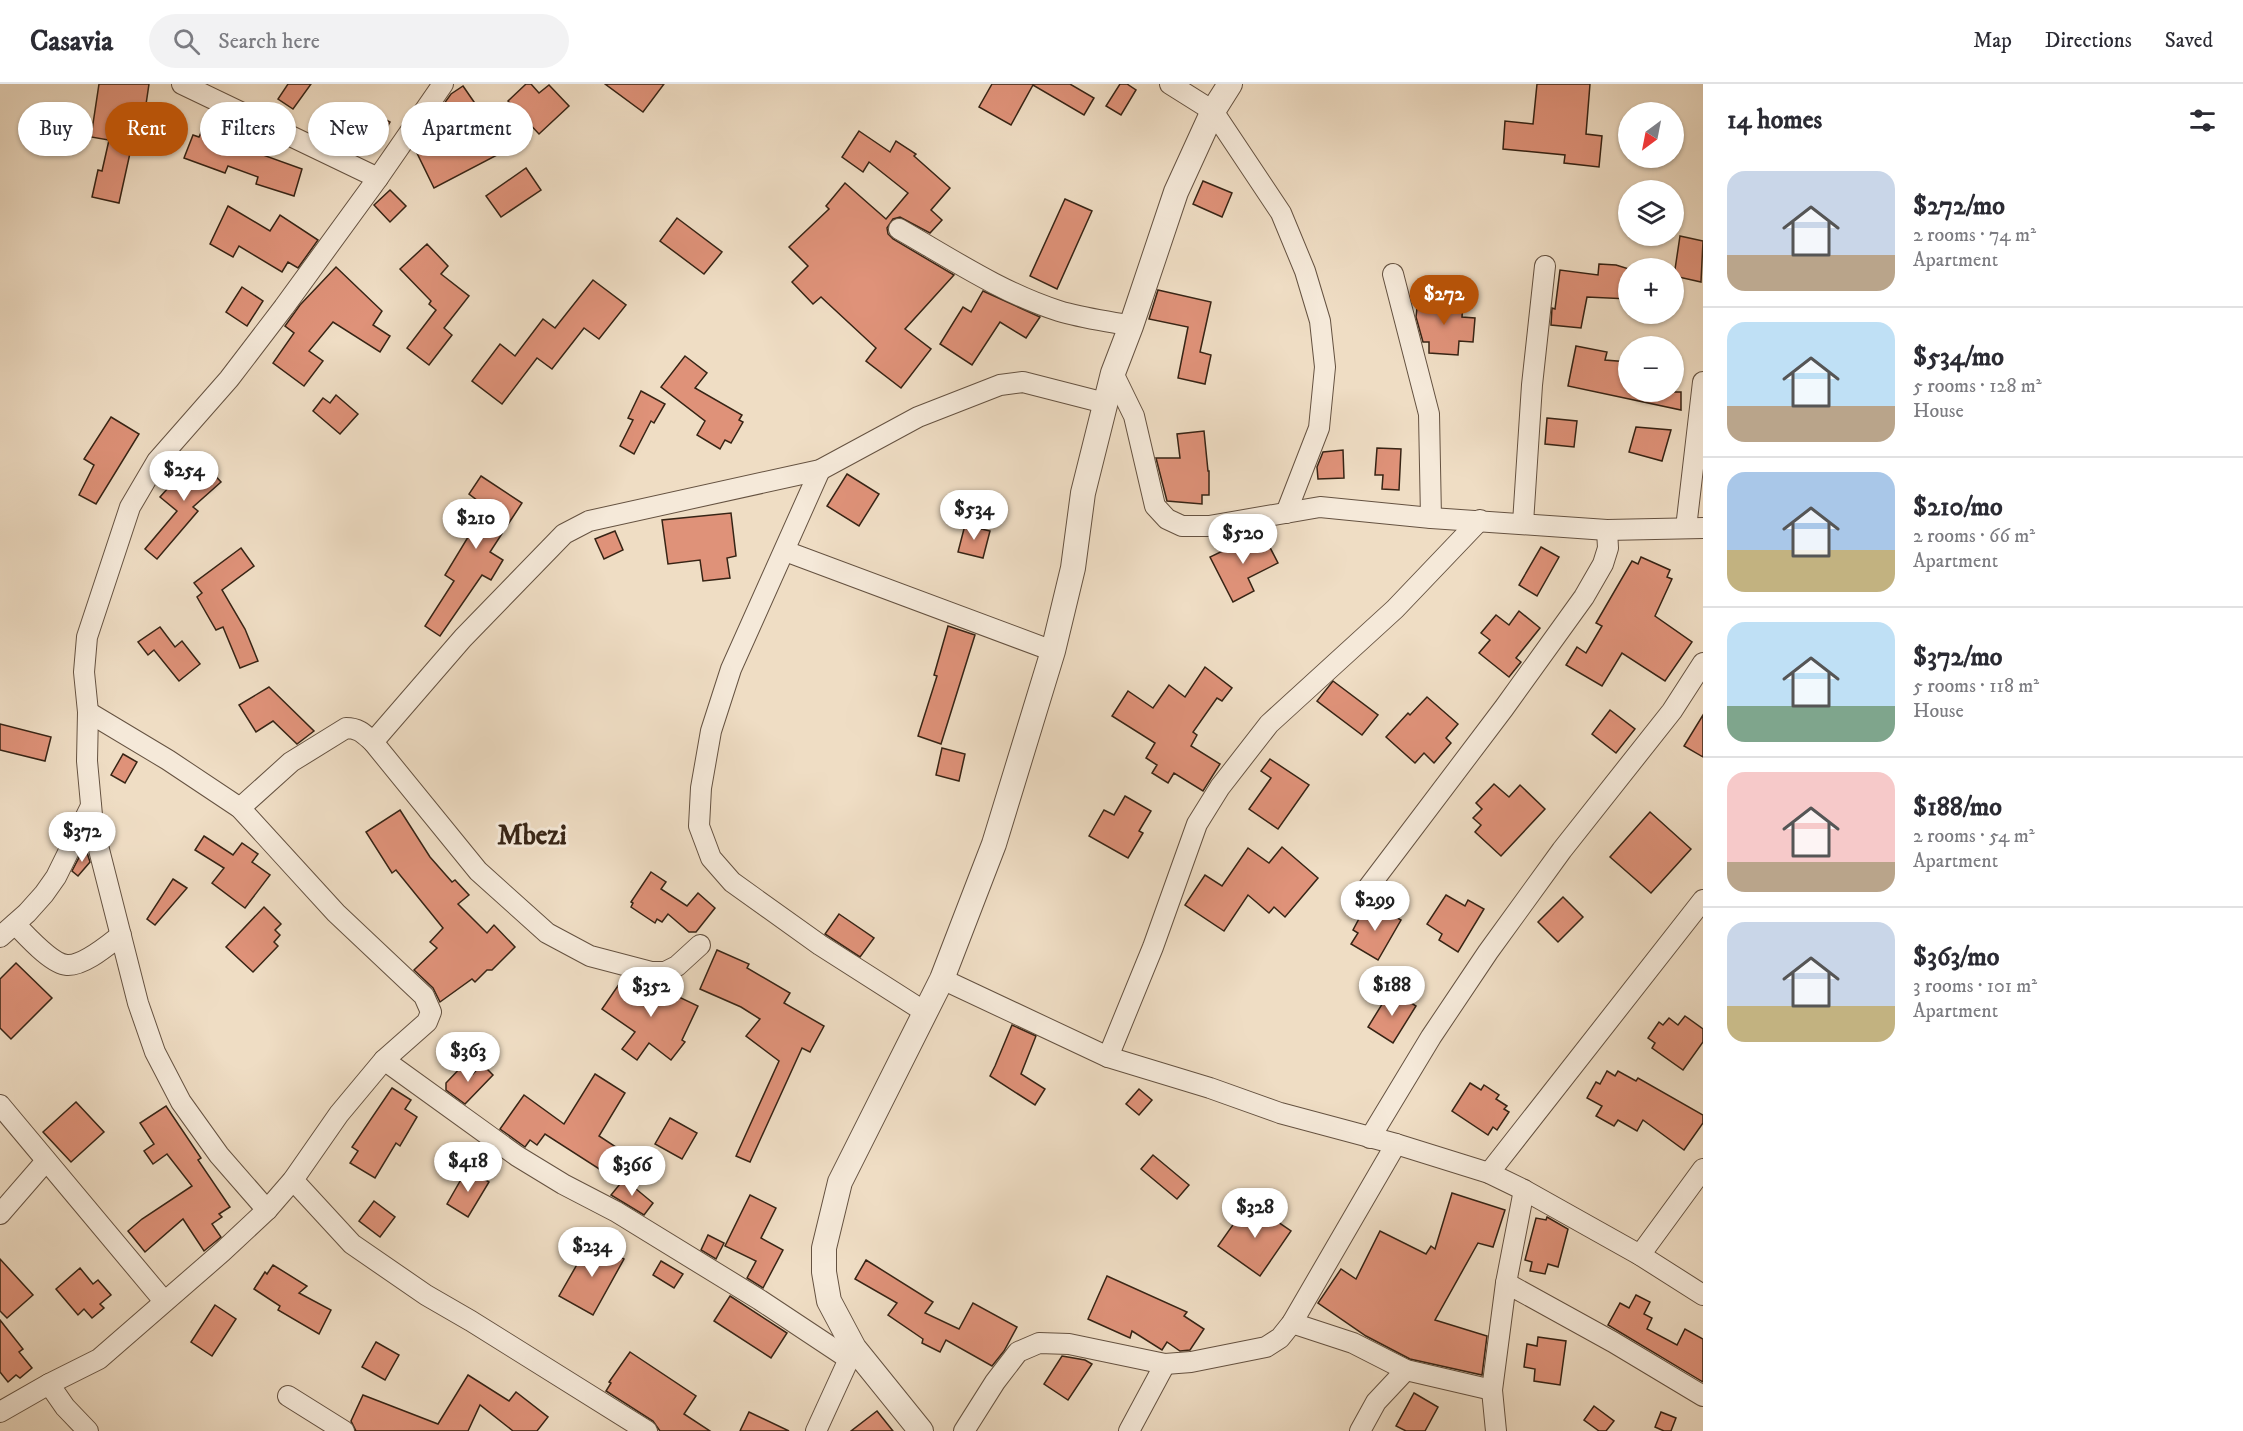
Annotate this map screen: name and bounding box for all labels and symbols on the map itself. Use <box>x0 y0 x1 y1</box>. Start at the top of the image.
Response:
north arrow <box>1618 102 1684 168</box>
pin: $272 <box>1408 275 1480 326</box>
pin: $254 <box>148 451 220 502</box>
pin: $534 <box>938 490 1010 541</box>
pin: $210 <box>440 499 512 550</box>
pin: $520 <box>1207 514 1279 565</box>
pin: $372 <box>46 812 118 863</box>
district label: Mbezi <box>497 818 567 853</box>
pin: $299 <box>1339 881 1411 932</box>
pin: $188 <box>1356 966 1428 1017</box>
pin: $352 <box>615 967 687 1018</box>
pin: $363 <box>432 1032 504 1083</box>
pin: $418 <box>432 1142 504 1193</box>
pin: $366 <box>596 1146 668 1197</box>
pin: $328 <box>1219 1188 1291 1239</box>
pin: $234 <box>556 1227 628 1278</box>

